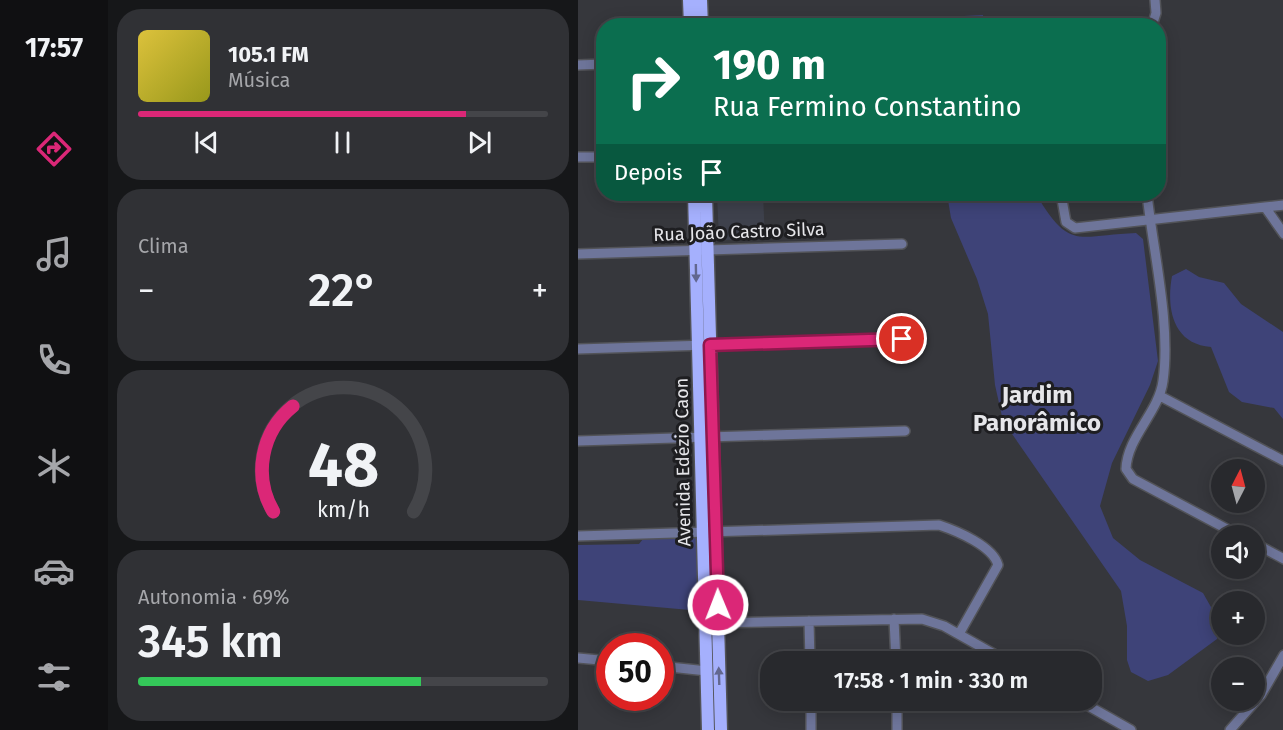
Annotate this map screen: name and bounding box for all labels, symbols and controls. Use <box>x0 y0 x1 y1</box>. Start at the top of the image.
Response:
text: 17:57 <box>25 32 83 64</box>
text: 190 m <box>713 40 826 90</box>
text: 105.1 FM <box>228 41 309 68</box>
icon: right <box>614 42 692 120</box>
text: Música <box>228 68 290 92</box>
text: Rua Fermino Constantino <box>713 91 1022 123</box>
icon: previous <box>190 126 223 159</box>
icon: pause <box>326 126 359 159</box>
icon: next <box>463 126 496 159</box>
icon: directions <box>33 128 75 170</box>
icon: arrive <box>695 156 728 189</box>
text: Depois <box>614 159 683 186</box>
street label: Rua João Castro Silva <box>653 218 825 246</box>
icon: music <box>33 233 75 275</box>
text: Clima <box>138 234 189 258</box>
one-way arrow <box>691 263 701 282</box>
text: 22° <box>308 264 378 318</box>
text: − <box>138 271 155 311</box>
text: + <box>532 271 548 311</box>
pin <box>876 313 927 364</box>
icon: arrive <box>885 322 918 355</box>
icon: phone <box>33 339 75 381</box>
street label: Avenida Edézio Caon <box>671 378 695 546</box>
district label: Jardim Panorâmico <box>973 381 1101 437</box>
text: 48 <box>307 428 379 503</box>
icon: climate <box>33 445 75 487</box>
north arrow <box>1211 459 1265 513</box>
map controls <box>1211 459 1265 711</box>
text: km/h <box>316 498 370 524</box>
button: sound <box>1211 525 1265 579</box>
icon: car <box>33 550 75 592</box>
position arrow <box>686 573 750 637</box>
text: Autonomia · 69% <box>138 585 290 609</box>
button: + <box>1211 591 1265 645</box>
text: 345 km <box>138 615 283 669</box>
speed limit sign: 50 <box>596 633 674 711</box>
icon: filters <box>33 656 75 698</box>
button: − <box>1211 657 1265 711</box>
one-way arrow <box>715 667 724 686</box>
text: 17:58 · 1 min · 330 m <box>834 667 1028 694</box>

